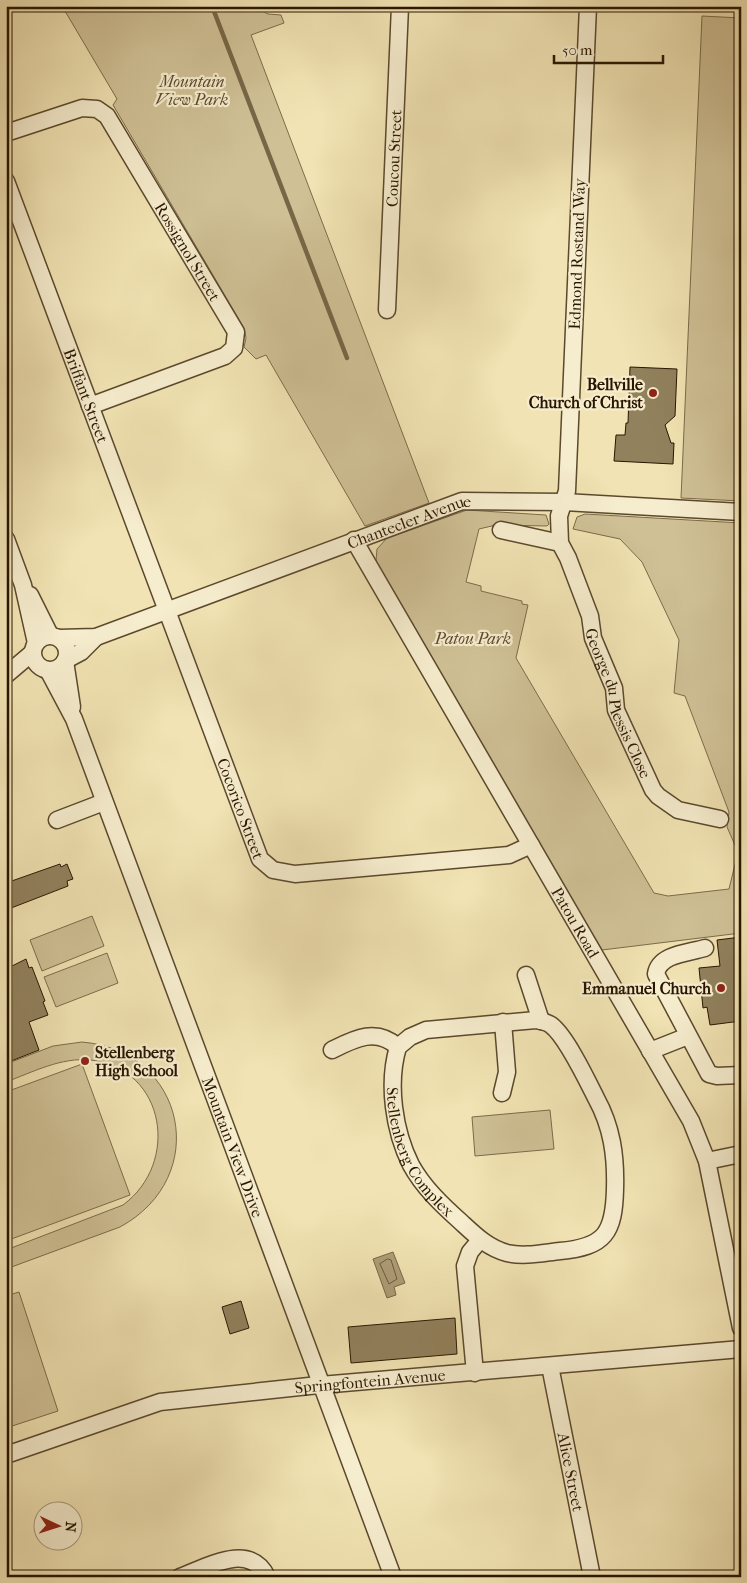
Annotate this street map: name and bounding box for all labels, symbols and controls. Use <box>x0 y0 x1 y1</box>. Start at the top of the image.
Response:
scale bar <box>554 32 663 64</box>
text: 50 m <box>562 41 593 59</box>
park label: Mountain View Park <box>156 72 228 109</box>
street label: Coucou Street <box>382 109 405 207</box>
street label: Edmond Rostand Way <box>565 178 589 330</box>
street label: Rossignol Street <box>151 198 225 305</box>
street label: Briffant Street <box>60 346 113 446</box>
place label: Bellville Church of Christ <box>529 375 643 412</box>
marker: Bellville Church of Christ <box>647 387 659 399</box>
street label: Chantecler Avenue <box>344 492 471 552</box>
street label: George du Plessis Close <box>582 627 656 781</box>
park label: Patou Park <box>434 629 511 648</box>
street label: Cocorico Street <box>214 755 269 862</box>
street label: Patou Road <box>548 884 604 961</box>
place label: Emmanuel Church <box>582 979 712 998</box>
marker: Emmanuel Church <box>715 982 727 994</box>
place label: Stellenberg High School <box>95 1043 179 1081</box>
marker: Stellenberg High School <box>79 1055 91 1067</box>
street label: Mountain View Drive <box>198 1074 268 1220</box>
street label: Stellenberg Complex <box>383 1087 458 1221</box>
street label: Springfontein Avenue <box>294 1365 446 1397</box>
street label: Alice Street <box>554 1430 588 1513</box>
north arrow <box>32 1500 82 1550</box>
text: N <box>62 1521 79 1533</box>

